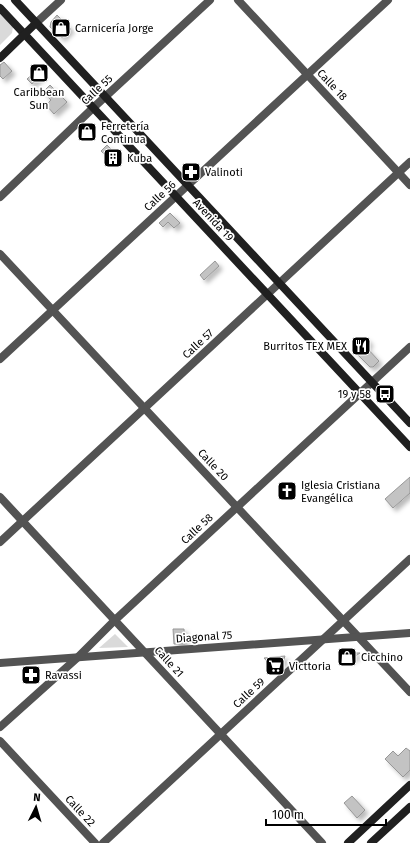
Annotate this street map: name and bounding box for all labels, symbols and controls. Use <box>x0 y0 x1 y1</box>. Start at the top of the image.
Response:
shop icon: Carnicería Jorge <box>50 17 72 39</box>
place label: Carnicería Jorge <box>75 22 154 35</box>
shop icon: Caribbean Sun <box>28 62 50 84</box>
street label: Calle 18 <box>314 67 350 103</box>
street label: Calle 55 <box>79 72 116 108</box>
place label: Caribbean Sun <box>14 86 64 112</box>
place label: Ferretería Continua <box>101 120 149 146</box>
shop icon: Ferretería Continua <box>76 121 98 143</box>
building icon: Kuba <box>102 147 124 169</box>
place label: Kuba <box>127 152 152 165</box>
pharmacy icon: Valinoti <box>180 161 202 183</box>
place label: Valinoti <box>205 166 243 179</box>
street label: Calle 56 <box>141 178 179 214</box>
street label: Avenida 19 <box>190 196 236 244</box>
street label: Calle 57 <box>180 326 216 361</box>
restaurant icon: Burritos TEX MEX <box>350 335 372 357</box>
place label: Burritos TEX MEX <box>263 340 347 353</box>
bus stop icon: 19 y 58 <box>374 383 396 405</box>
place label: 19 y 58 <box>338 388 371 401</box>
street label: Calle 20 <box>195 446 231 484</box>
place label: Iglesia Cristiana Evangélica <box>301 479 380 505</box>
church icon: Iglesia Cristiana Evangélica <box>276 480 298 502</box>
street label: Calle 58 <box>178 511 216 547</box>
street label: Diagonal 75 <box>175 629 233 645</box>
street label: Calle 21 <box>152 644 186 680</box>
shop icon: Cicchino <box>336 646 358 668</box>
place label: Cicchino <box>361 651 403 664</box>
supermarket icon: Victtoria <box>264 655 286 677</box>
place label: Victtoria <box>289 660 331 673</box>
pharmacy icon: Ravassi <box>20 664 42 686</box>
place label: Ravassi <box>45 669 82 682</box>
street label: Calle 59 <box>231 675 268 711</box>
north arrow <box>16 787 56 827</box>
text: N <box>33 791 41 804</box>
street label: Calle 22 <box>62 793 98 829</box>
scale bar <box>266 801 386 827</box>
text: 100 m <box>272 808 304 822</box>

